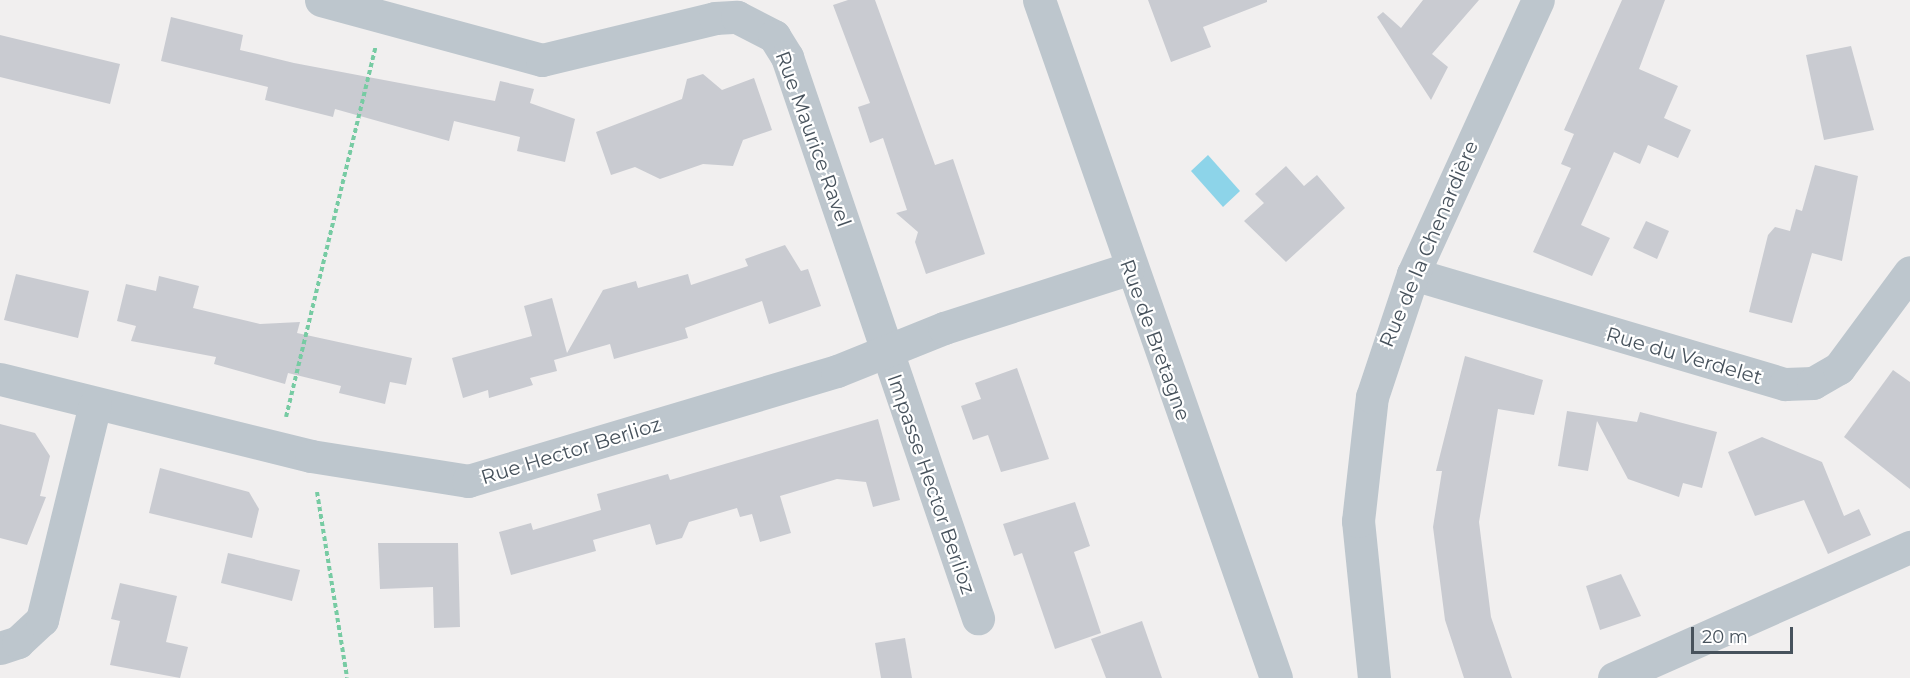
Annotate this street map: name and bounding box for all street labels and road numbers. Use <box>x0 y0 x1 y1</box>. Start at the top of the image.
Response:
street label: Rue Maurice Ravel <box>770 48 856 230</box>
street label: Rue de la Chenardière <box>1375 137 1483 351</box>
street label: Rue de Bretagne <box>1115 256 1195 424</box>
street label: Rue du Verdelet <box>1603 322 1765 390</box>
street label: Impasse Hector Berlioz <box>882 371 980 597</box>
street label: Rue Hector Berlioz <box>478 412 664 490</box>

